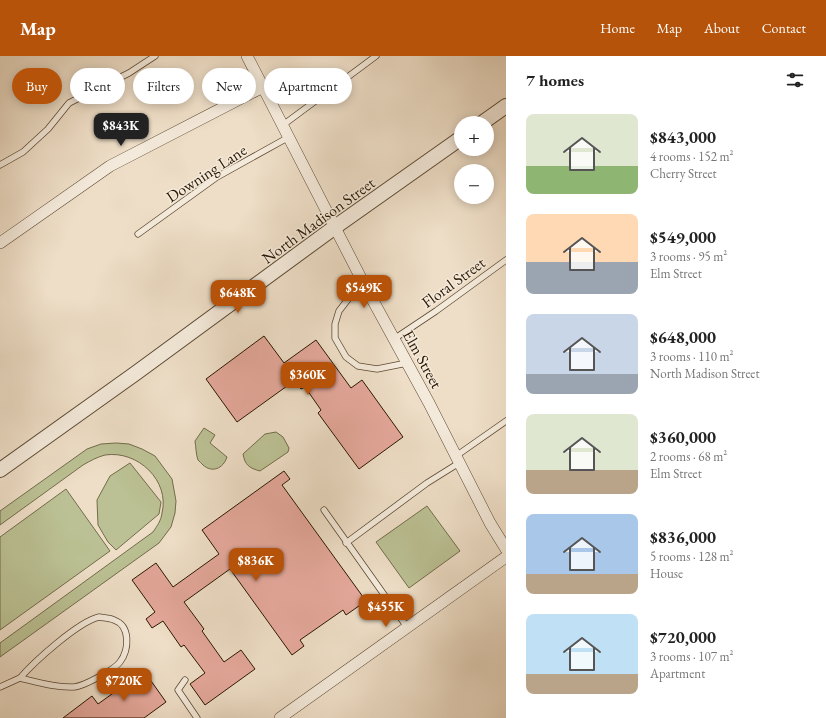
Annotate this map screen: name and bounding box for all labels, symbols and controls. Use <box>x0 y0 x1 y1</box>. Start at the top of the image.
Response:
text: Map <box>20 16 56 41</box>
text: Home <box>600 19 635 37</box>
text: Map <box>657 19 682 37</box>
text: About <box>704 19 740 37</box>
text: Contact <box>762 19 806 37</box>
chip: Buy <box>12 68 62 104</box>
chip: Rent <box>70 68 125 104</box>
chip: Filters <box>133 68 194 104</box>
chip: New <box>202 68 256 104</box>
chip: Apartment <box>264 68 352 104</box>
text: 7 homes <box>526 69 584 91</box>
icon: filters <box>784 69 806 91</box>
pin: $843K <box>93 113 149 147</box>
map controls <box>454 116 494 204</box>
button: + <box>454 116 494 156</box>
text: $843K <box>103 117 139 134</box>
text: $843,000 <box>650 126 716 148</box>
icon: home <box>558 130 606 178</box>
street label: Downing Lane <box>162 140 251 207</box>
text: 4 rooms · 152 m² <box>650 148 734 165</box>
button: − <box>454 164 494 204</box>
text: Cherry Street <box>650 165 717 182</box>
street label: North Madison Street <box>258 172 379 269</box>
text: $549,000 <box>650 226 716 248</box>
icon: home <box>558 230 606 278</box>
text: 3 rooms · 95 m² <box>650 248 727 265</box>
street label: Floral Street <box>417 252 489 313</box>
text: Elm Street <box>650 265 702 282</box>
pin: $549K <box>336 275 392 309</box>
text: $549K <box>346 279 382 296</box>
pin: $648K <box>210 280 266 314</box>
text: $648K <box>220 284 256 301</box>
street label: Elm Street <box>398 326 447 392</box>
text: $648,000 <box>650 326 716 348</box>
icon: home <box>558 330 606 378</box>
text: 3 rooms · 110 m² <box>650 348 734 365</box>
pin: $360K <box>280 362 336 396</box>
text: North Madison Street <box>650 365 760 382</box>
text: $360K <box>290 366 326 383</box>
text: $360,000 <box>650 426 716 448</box>
icon: home <box>558 430 606 478</box>
text: 2 rooms · 68 m² <box>650 448 727 465</box>
text: Elm Street <box>650 465 702 482</box>
text: $836,000 <box>650 526 716 548</box>
icon: home <box>558 530 606 578</box>
pin: $836K <box>228 548 284 582</box>
text: 5 rooms · 128 m² <box>650 548 734 565</box>
text: $836K <box>238 552 274 569</box>
text: House <box>650 565 683 582</box>
pin: $455K <box>358 594 414 628</box>
text: $455K <box>368 598 404 615</box>
text: $720,000 <box>650 626 716 648</box>
icon: home <box>558 630 606 678</box>
text: 3 rooms · 107 m² <box>650 648 734 665</box>
text: Apartment <box>650 665 705 682</box>
pin: $720K <box>96 668 152 702</box>
text: $720K <box>106 672 142 689</box>

